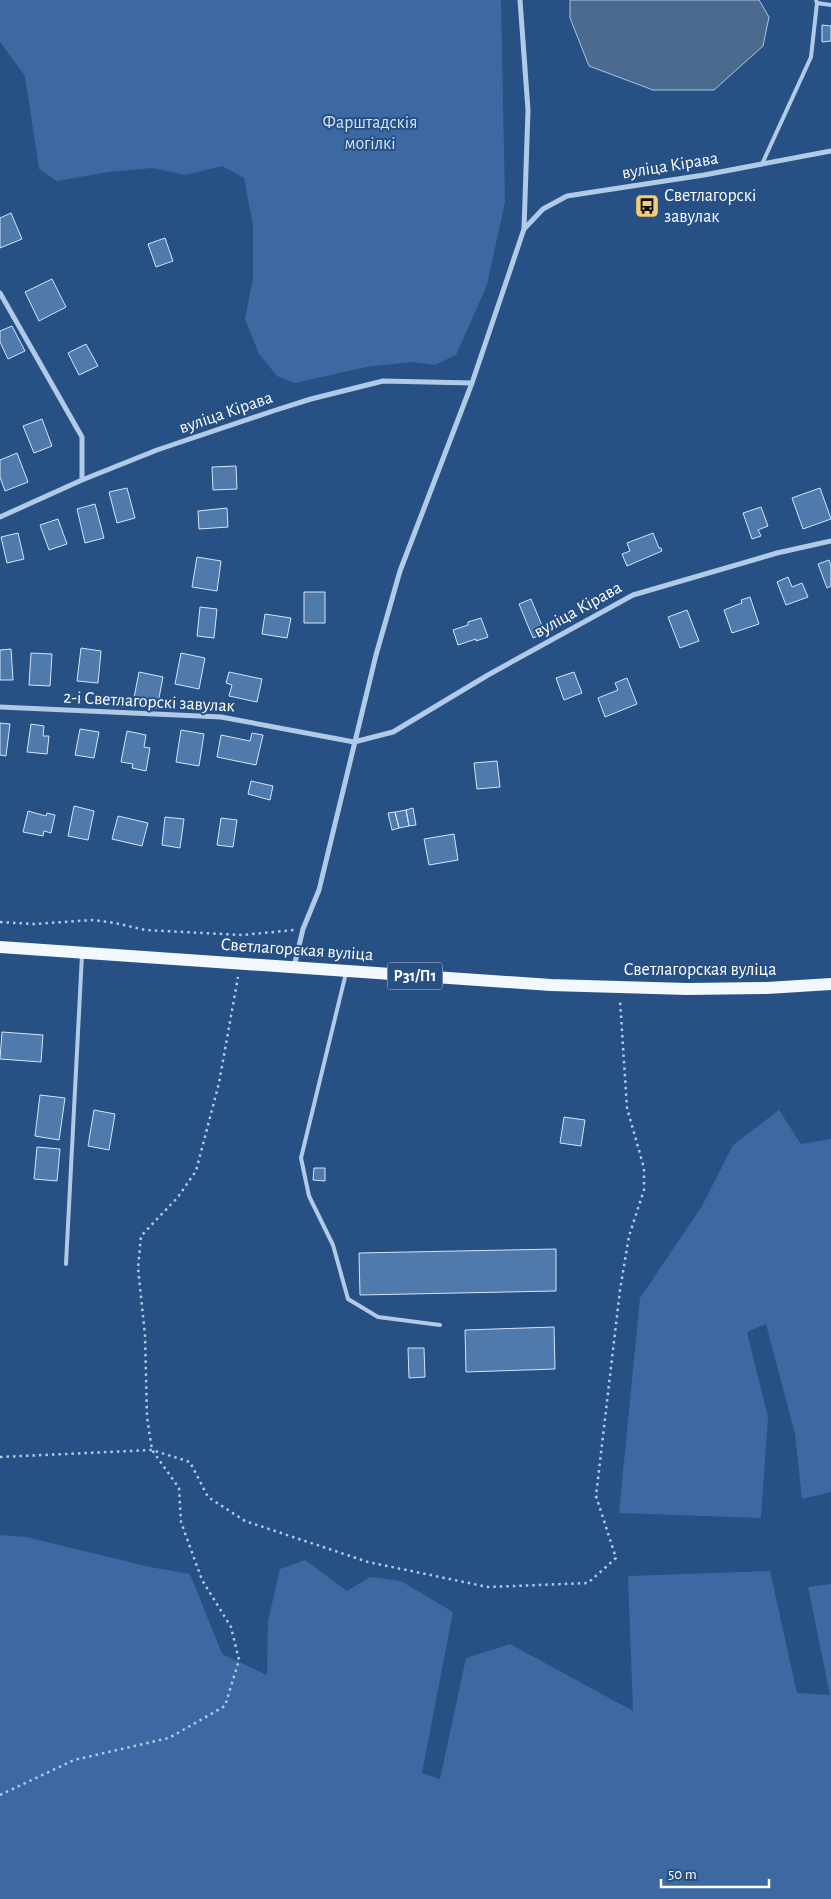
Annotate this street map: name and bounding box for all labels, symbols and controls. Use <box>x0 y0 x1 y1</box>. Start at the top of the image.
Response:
park label: Фарштадскія могілкі <box>323 114 417 153</box>
street label: вуліца Кірава <box>620 149 720 183</box>
place label: Светлагорскі завулак <box>664 187 756 226</box>
bus stop icon: Светлагорскі завулак <box>634 193 660 219</box>
street label: вуліца Кірава <box>177 389 275 437</box>
street label: вуліца Кірава <box>531 579 625 641</box>
street label: 2-і Светлагорскі завулак <box>63 689 236 716</box>
street label: Светлагорская вуліца <box>220 936 374 964</box>
street label: Светлагорская вуліца <box>624 961 776 979</box>
road number: Р31/П1 <box>388 962 442 989</box>
scale bar <box>661 1856 768 1888</box>
text: 50 m <box>668 1867 697 1882</box>

